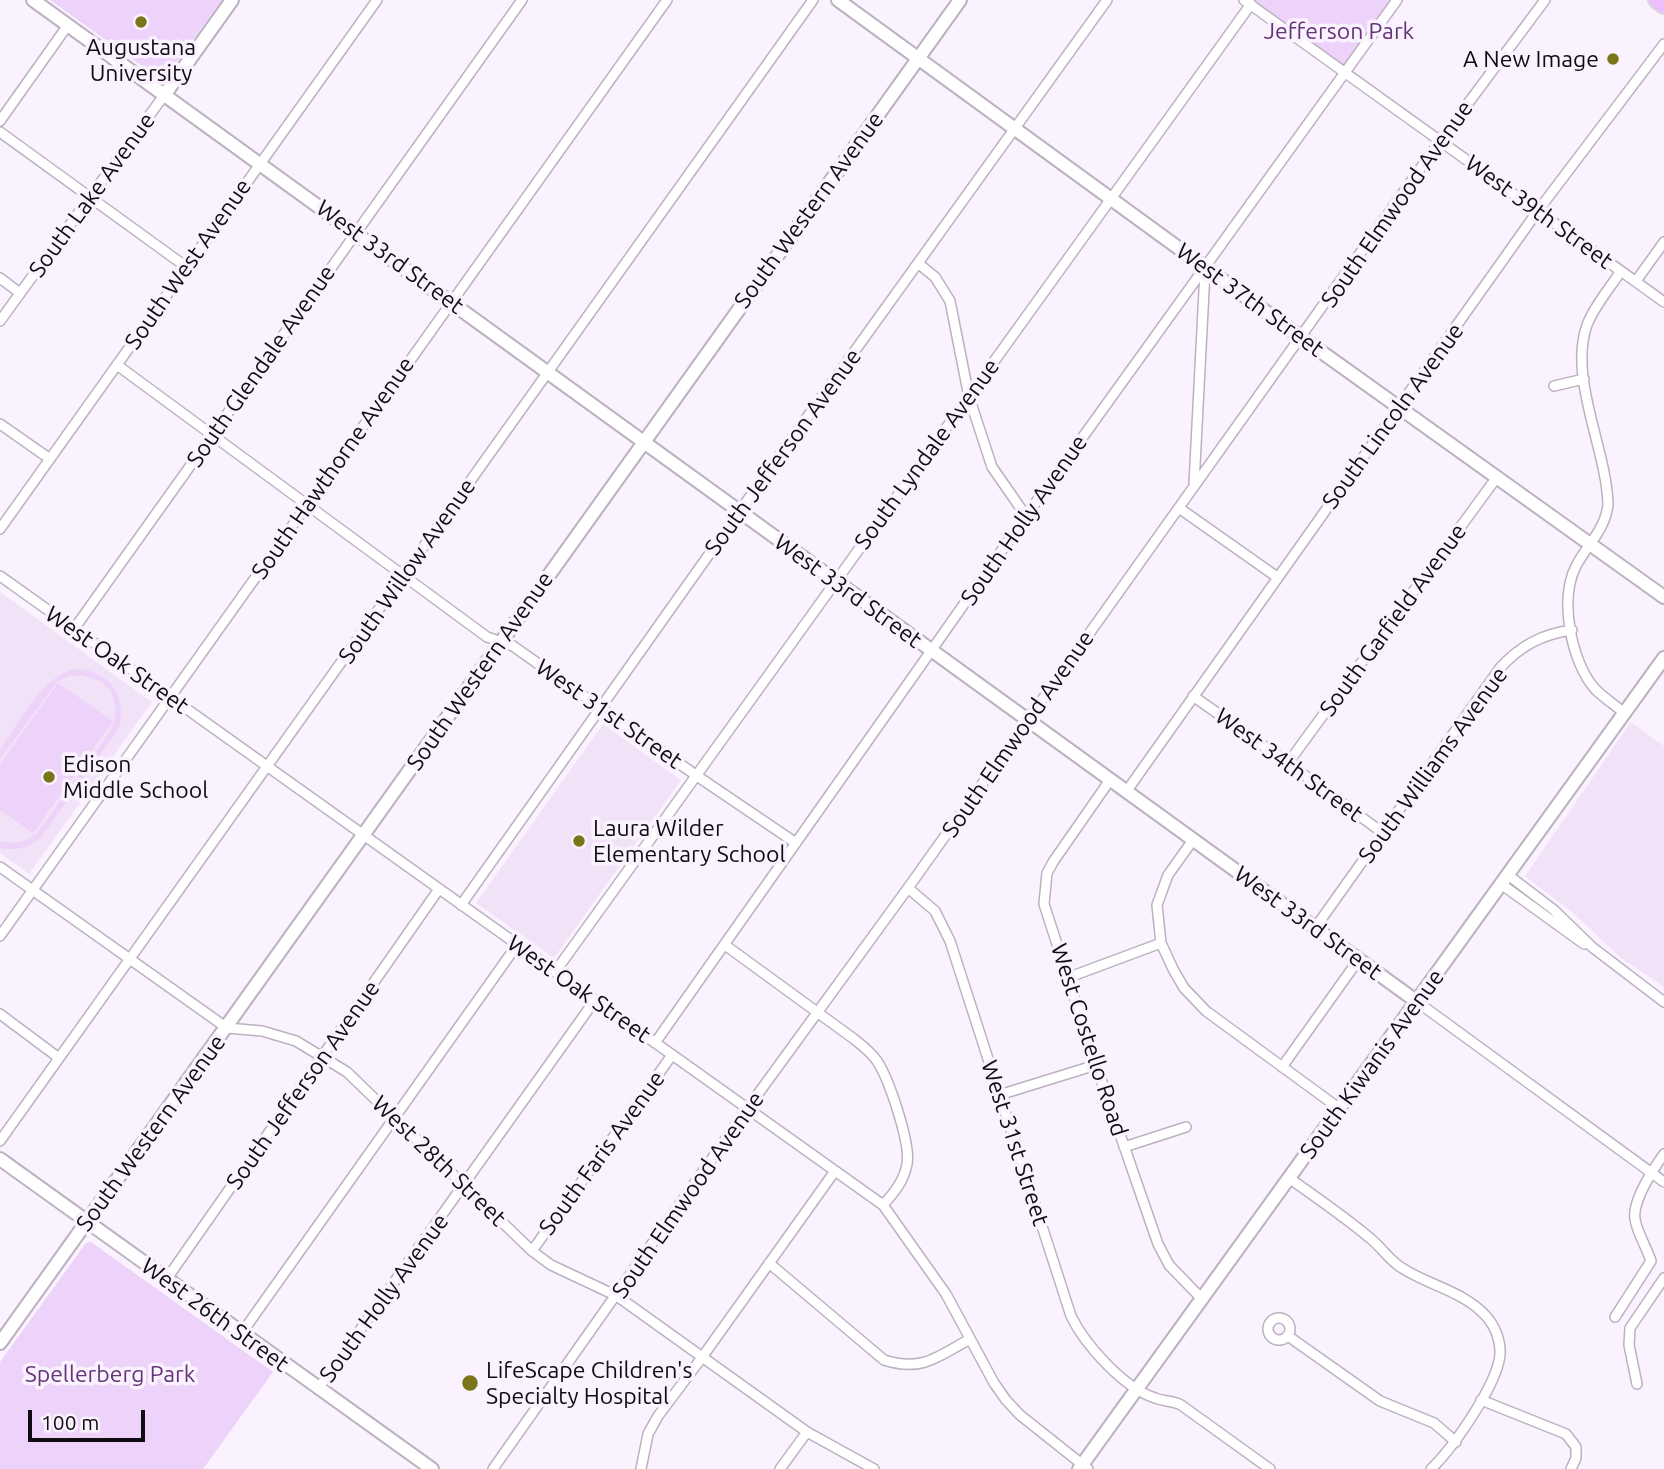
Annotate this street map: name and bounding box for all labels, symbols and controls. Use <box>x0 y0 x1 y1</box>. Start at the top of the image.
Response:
marker: Augustana University <box>133 14 149 30</box>
park label: Jefferson Park <box>1264 17 1414 45</box>
place label: Augustana University <box>86 33 196 87</box>
place label: A New Image <box>1463 45 1599 73</box>
marker: A New Image <box>1605 51 1621 67</box>
street label: South Elmwood Avenue <box>1315 95 1479 313</box>
street label: South Western Avenue <box>728 106 890 314</box>
street label: South Lake Avenue <box>23 107 161 283</box>
street label: West 39th Street <box>1460 149 1618 275</box>
street label: South West Avenue <box>119 174 257 354</box>
street label: West 33rd Street <box>311 194 469 320</box>
street label: West 37th Street <box>1171 237 1329 363</box>
street label: South Glendale Avenue <box>181 260 341 472</box>
street label: South Lincoln Avenue <box>1316 318 1470 514</box>
street label: South Jefferson Avenue <box>699 343 867 561</box>
street label: South Hawthorne Avenue <box>246 352 420 584</box>
street label: South Lyndale Avenue <box>849 353 1005 555</box>
street label: South Holly Avenue <box>955 430 1093 610</box>
street label: South Willow Avenue <box>333 473 481 669</box>
street label: South Garfield Avenue <box>1314 518 1472 722</box>
street label: West 33rd Street <box>769 528 927 654</box>
street label: South Western Avenue <box>401 566 559 776</box>
street label: West Oak Street <box>40 600 194 720</box>
street label: South Elmwood Avenue <box>936 625 1100 843</box>
street label: West 31st Street <box>530 653 688 775</box>
street label: South Williams Avenue <box>1353 662 1513 868</box>
street label: West 34th Street <box>1210 702 1368 828</box>
place label: Edison Middle School <box>63 750 208 804</box>
marker: Edison Middle School <box>41 769 57 785</box>
place label: Laura Wilder Elementary School <box>593 814 786 868</box>
marker: Laura Wilder Elementary School <box>571 833 587 849</box>
street label: West 33rd Street <box>1229 860 1387 986</box>
street label: West Oak Street <box>502 929 656 1049</box>
street label: West Costello Road <box>1045 940 1133 1140</box>
street label: South Kiwanis Avenue <box>1294 964 1450 1164</box>
street label: South Jefferson Avenue <box>220 975 386 1195</box>
street label: South Western Avenue <box>70 1029 232 1237</box>
street label: West 31st Street <box>975 1057 1055 1229</box>
street label: South Faris Avenue <box>533 1066 671 1240</box>
street label: South Elmwood Avenue <box>606 1086 770 1304</box>
street label: West 28th Street <box>366 1090 512 1232</box>
street label: South Holly Avenue <box>314 1208 454 1388</box>
street label: West 26th Street <box>136 1252 294 1378</box>
place label: LifeScape Children's Specialty Hospital <box>486 1356 693 1410</box>
park label: Spellerberg Park <box>25 1360 195 1388</box>
marker: LifeScape Children's Specialty Hospital <box>460 1373 480 1393</box>
scale bar <box>32 1396 149 1440</box>
text: 100 m <box>41 1410 99 1434</box>

